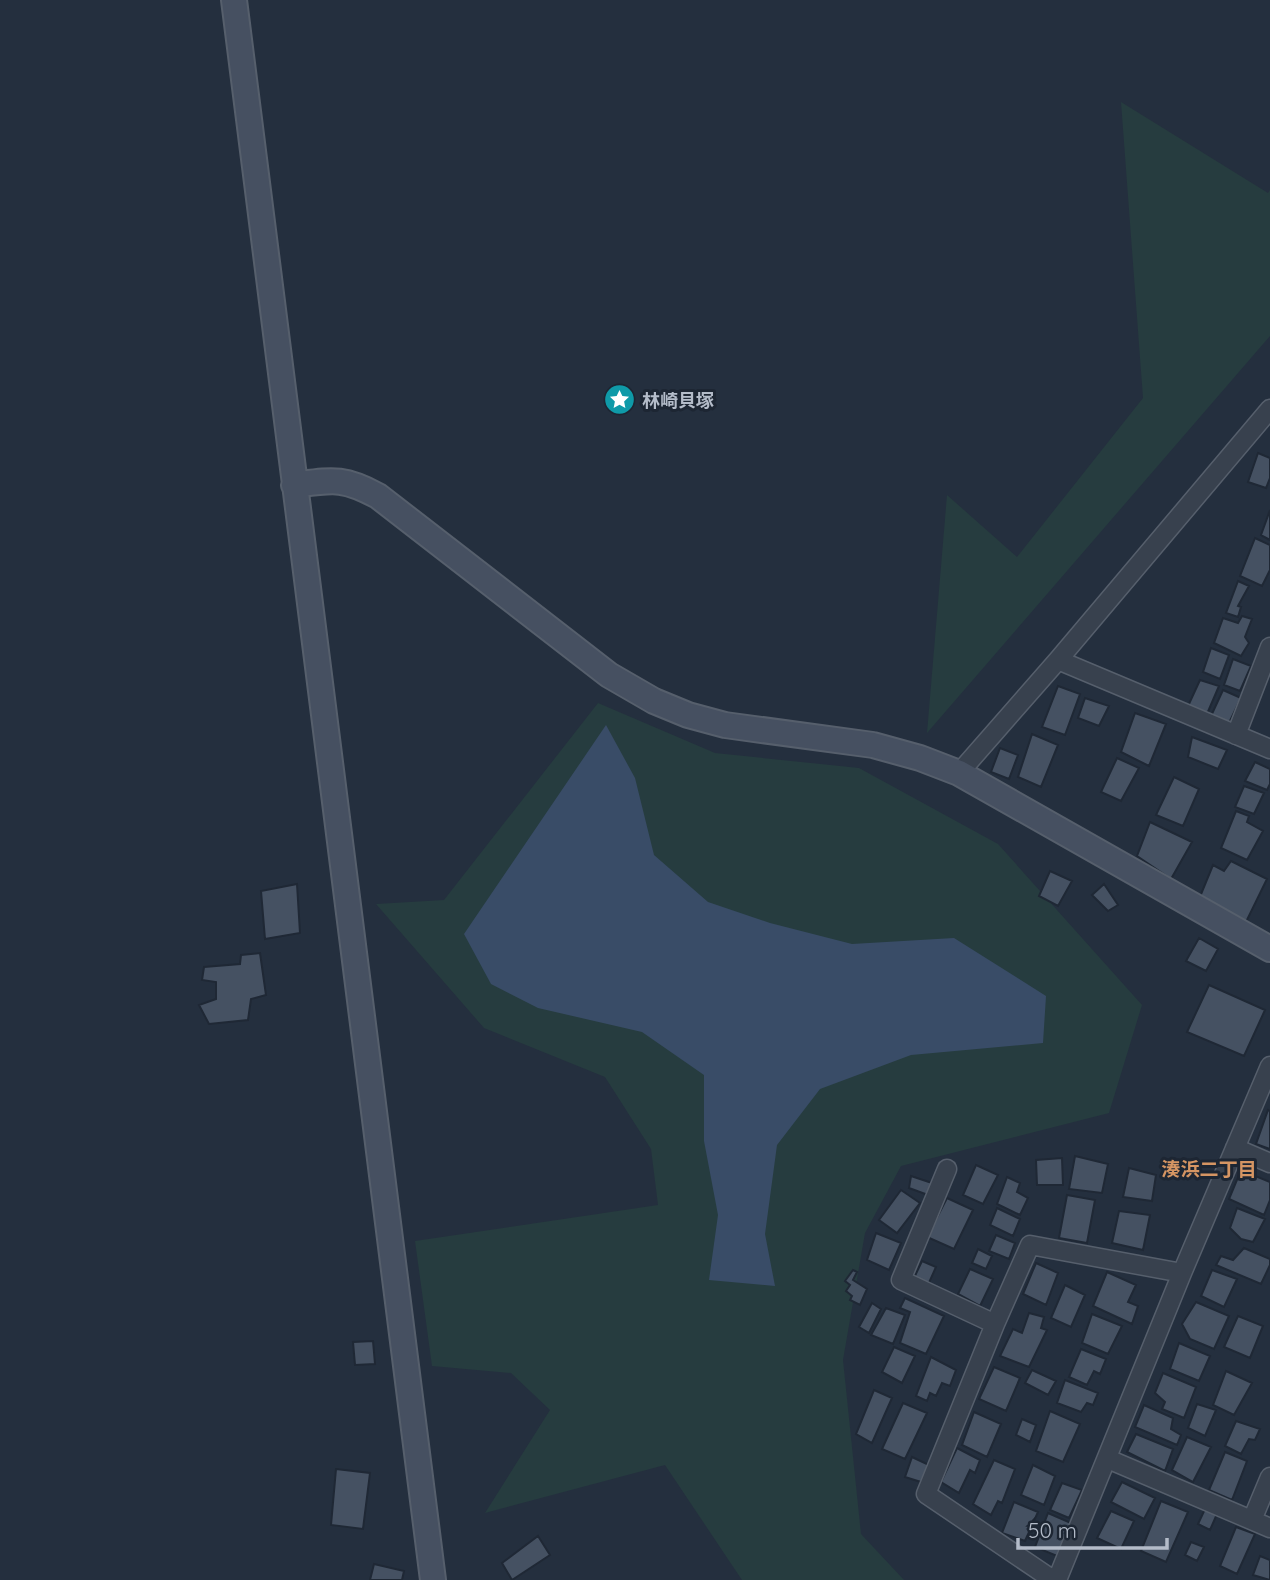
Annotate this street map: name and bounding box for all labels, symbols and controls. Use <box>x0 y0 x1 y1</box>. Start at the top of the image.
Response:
place icon: 林崎貝塚 <box>602 383 636 417</box>
place label: 林崎貝塚 <box>642 389 714 412</box>
district label: 湊浜二丁目 <box>1161 1157 1257 1181</box>
scale bar <box>1018 1506 1167 1550</box>
text: 50 m <box>1028 1517 1077 1543</box>

